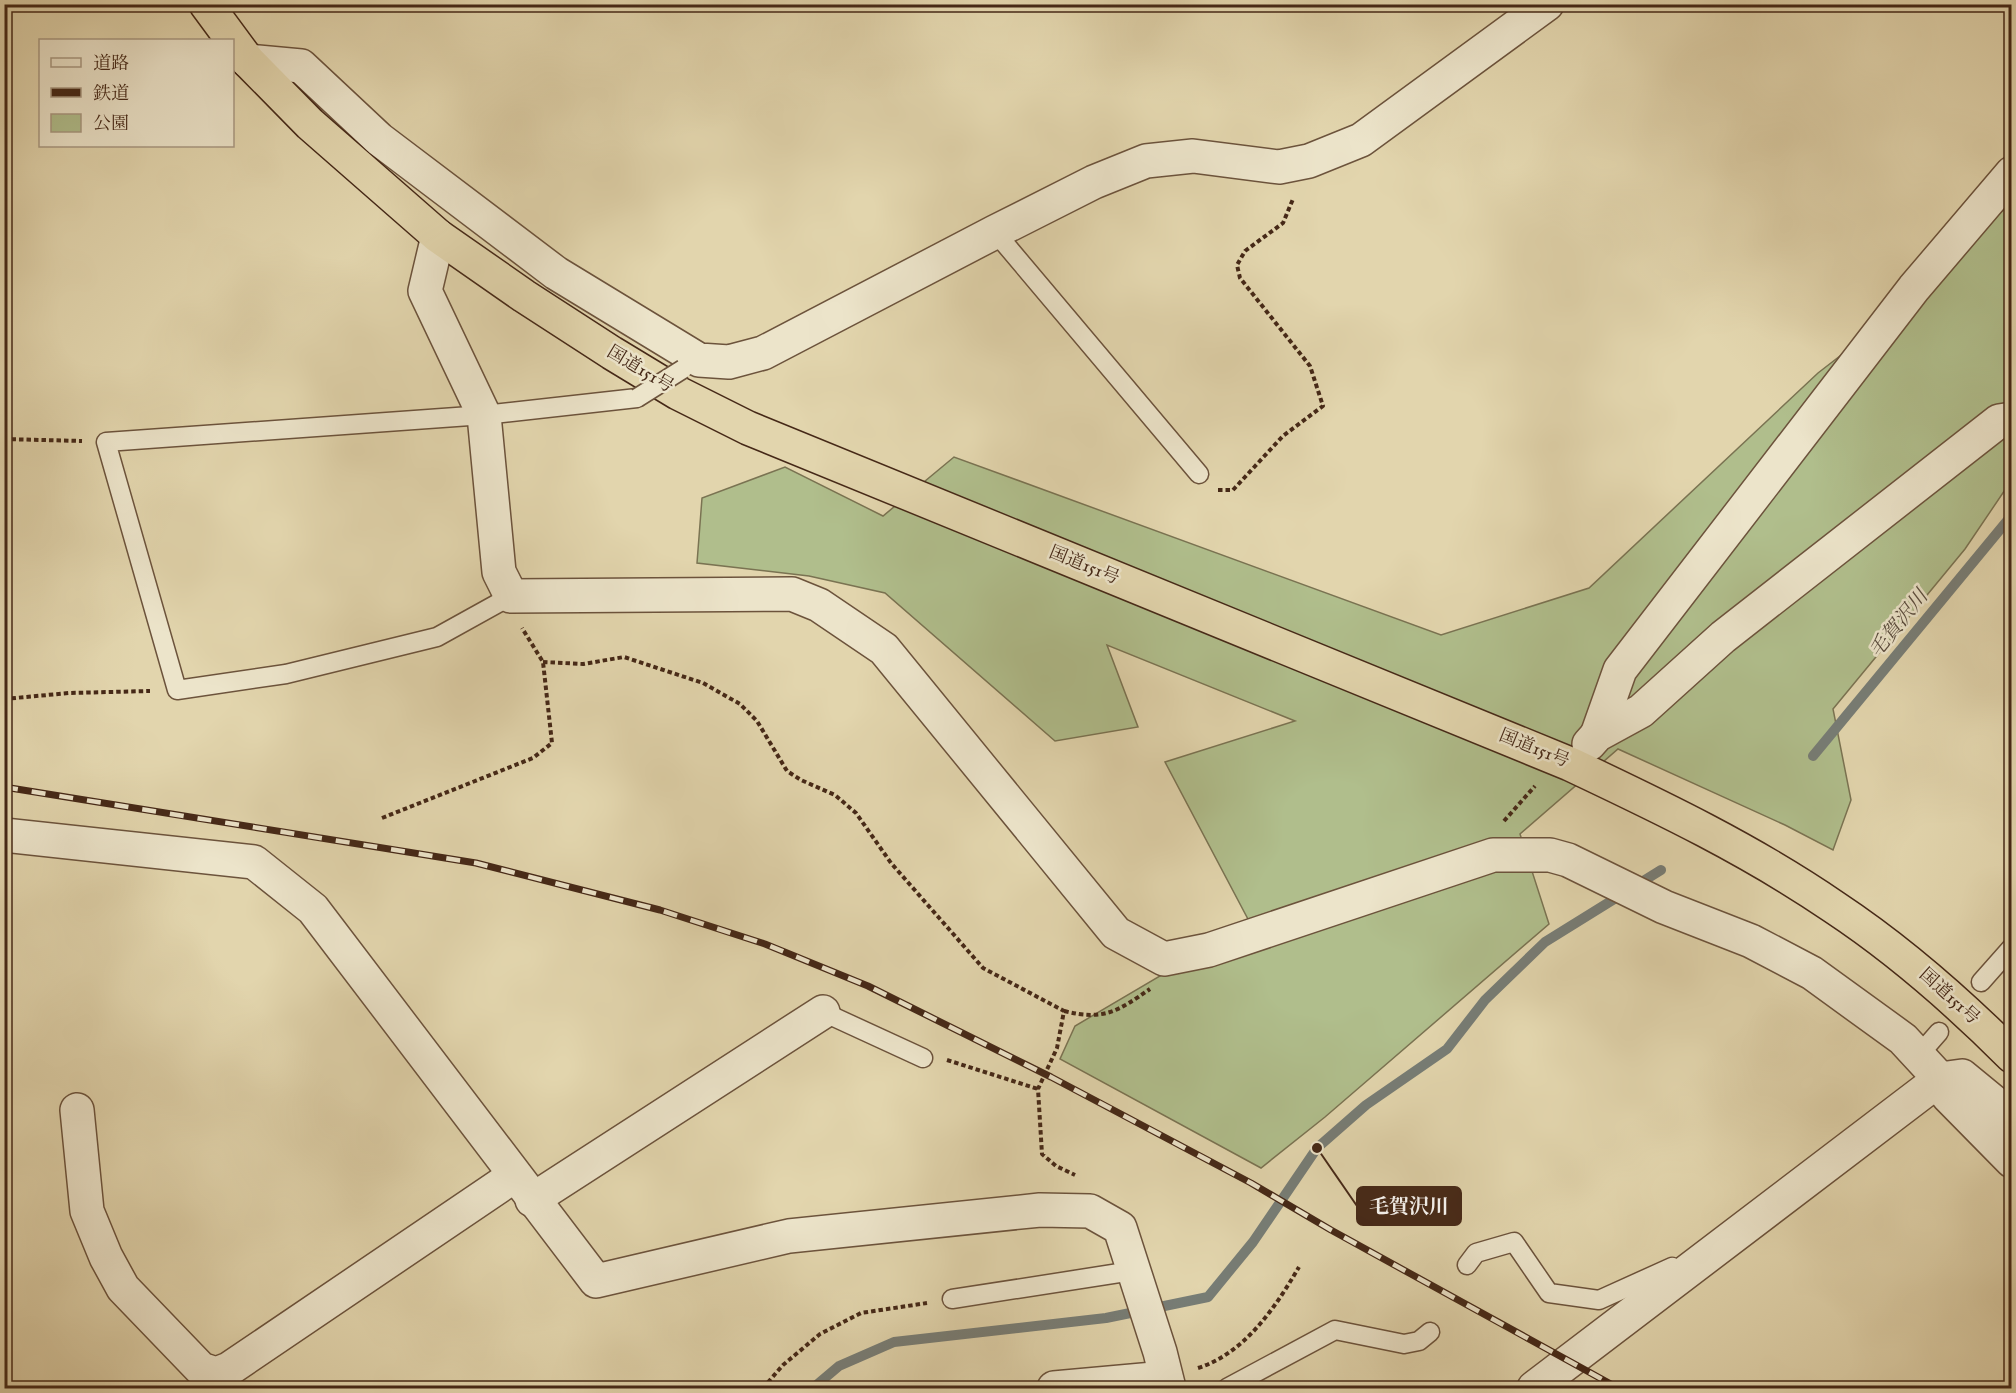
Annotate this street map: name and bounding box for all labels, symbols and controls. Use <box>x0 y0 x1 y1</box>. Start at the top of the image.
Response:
legend <box>39 39 234 147</box>
text: 道路 <box>93 53 129 76</box>
text: 鉄道 <box>93 83 129 106</box>
text: 公園 <box>93 113 129 136</box>
street label: 国道151号 <box>602 341 678 399</box>
street label: 国道151号 <box>1045 541 1123 591</box>
water label: 毛賀沢川 <box>1864 583 1935 663</box>
street label: 国道151号 <box>1495 724 1573 774</box>
street label: 国道151号 <box>1914 964 1984 1030</box>
callout: 毛賀沢川 <box>1357 1187 1461 1225</box>
text: 毛賀沢川 <box>1369 1195 1449 1220</box>

